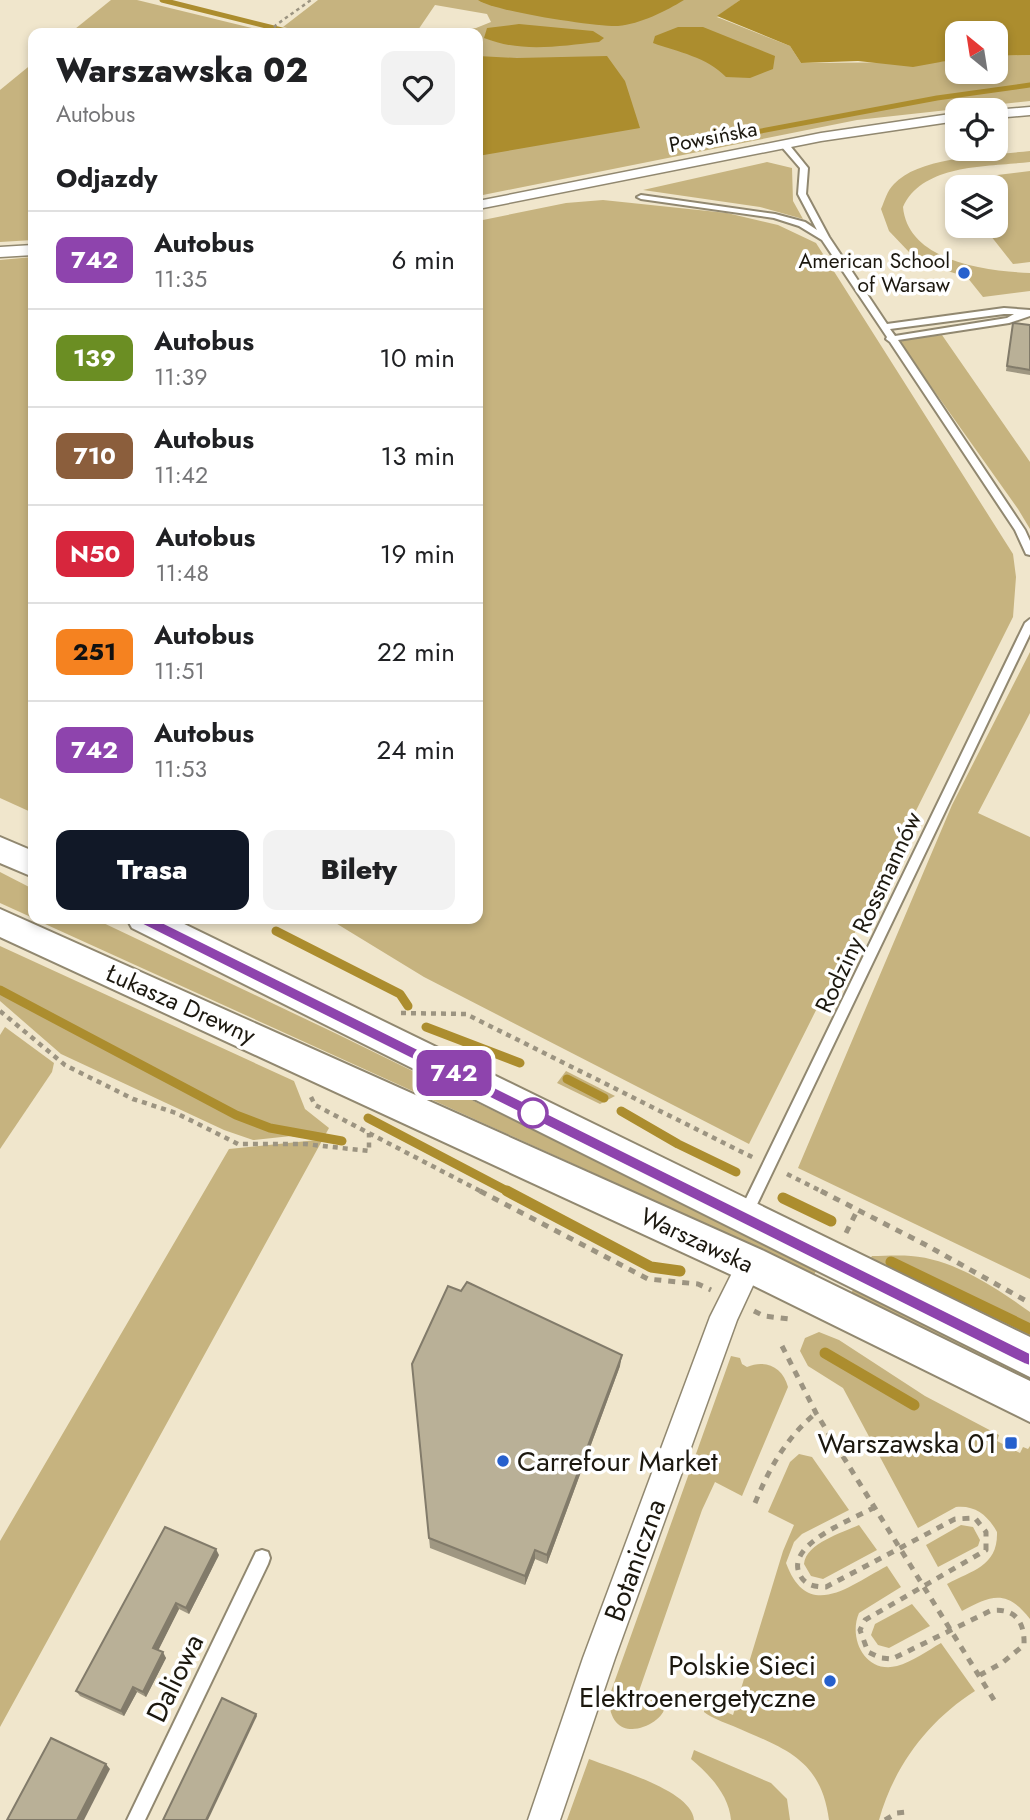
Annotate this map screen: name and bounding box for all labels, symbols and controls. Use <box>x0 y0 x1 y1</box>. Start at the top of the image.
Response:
north arrow <box>945 21 1008 84</box>
map controls <box>945 21 1008 238</box>
text: Warszawska 02 <box>56 47 308 94</box>
button: heart <box>381 51 455 125</box>
text: Autobus <box>56 97 135 131</box>
button: locate <box>945 98 1008 161</box>
street label: Powsińska <box>666 114 760 160</box>
text: Odjazdy <box>56 159 158 197</box>
button: layers <box>945 175 1008 238</box>
text: Autobus <box>154 224 254 262</box>
text: 6 min <box>392 241 455 279</box>
text: 742 <box>71 242 118 277</box>
place label: American School of Warsaw <box>798 246 951 300</box>
text: 11:35 <box>154 262 207 296</box>
marker: American School of Warsaw <box>956 265 972 281</box>
text: Autobus <box>154 322 254 360</box>
text: 10 min <box>379 339 455 377</box>
text: 139 <box>73 340 116 375</box>
text: 11:39 <box>154 360 207 394</box>
text: Autobus <box>154 420 254 458</box>
text: 13 min <box>381 437 455 475</box>
text: 710 <box>73 438 116 473</box>
text: 11:42 <box>154 458 208 492</box>
text: Autobus <box>155 518 255 556</box>
text: 19 min <box>380 535 455 573</box>
text: N50 <box>70 536 120 571</box>
text: 11:48 <box>155 556 209 590</box>
text: Autobus <box>154 616 254 654</box>
text: 22 min <box>377 633 455 671</box>
text: 251 <box>73 634 116 669</box>
text: 11:51 <box>154 654 205 688</box>
text: Autobus <box>154 714 254 752</box>
text: 24 min <box>377 731 455 769</box>
text: 742 <box>71 732 118 767</box>
text: 11:53 <box>154 752 207 786</box>
street label: Rodziny Rossmannów <box>806 805 930 1018</box>
button: Trasa <box>56 830 249 910</box>
button: Bilety <box>263 830 455 910</box>
street label: Łukasza Drewny <box>100 955 262 1053</box>
line badge: 742 <box>414 1050 494 1096</box>
text: 742 <box>431 1055 477 1090</box>
unlabelled marker <box>518 1098 548 1128</box>
street label: Warszawska <box>635 1198 759 1282</box>
place label: Warszawska 01 <box>818 1423 997 1464</box>
marker: Warszawska 01 <box>1003 1435 1019 1451</box>
place label: Carrefour Market <box>517 1441 718 1482</box>
marker: Carrefour Market <box>495 1453 511 1469</box>
street label: Botaniczna <box>594 1493 676 1627</box>
street label: Daliowa <box>136 1627 214 1729</box>
place label: Polskie Sieci Elektroenergetyczne <box>579 1645 816 1718</box>
marker: Polskie Sieci Elektroenergetyczne <box>822 1673 838 1689</box>

